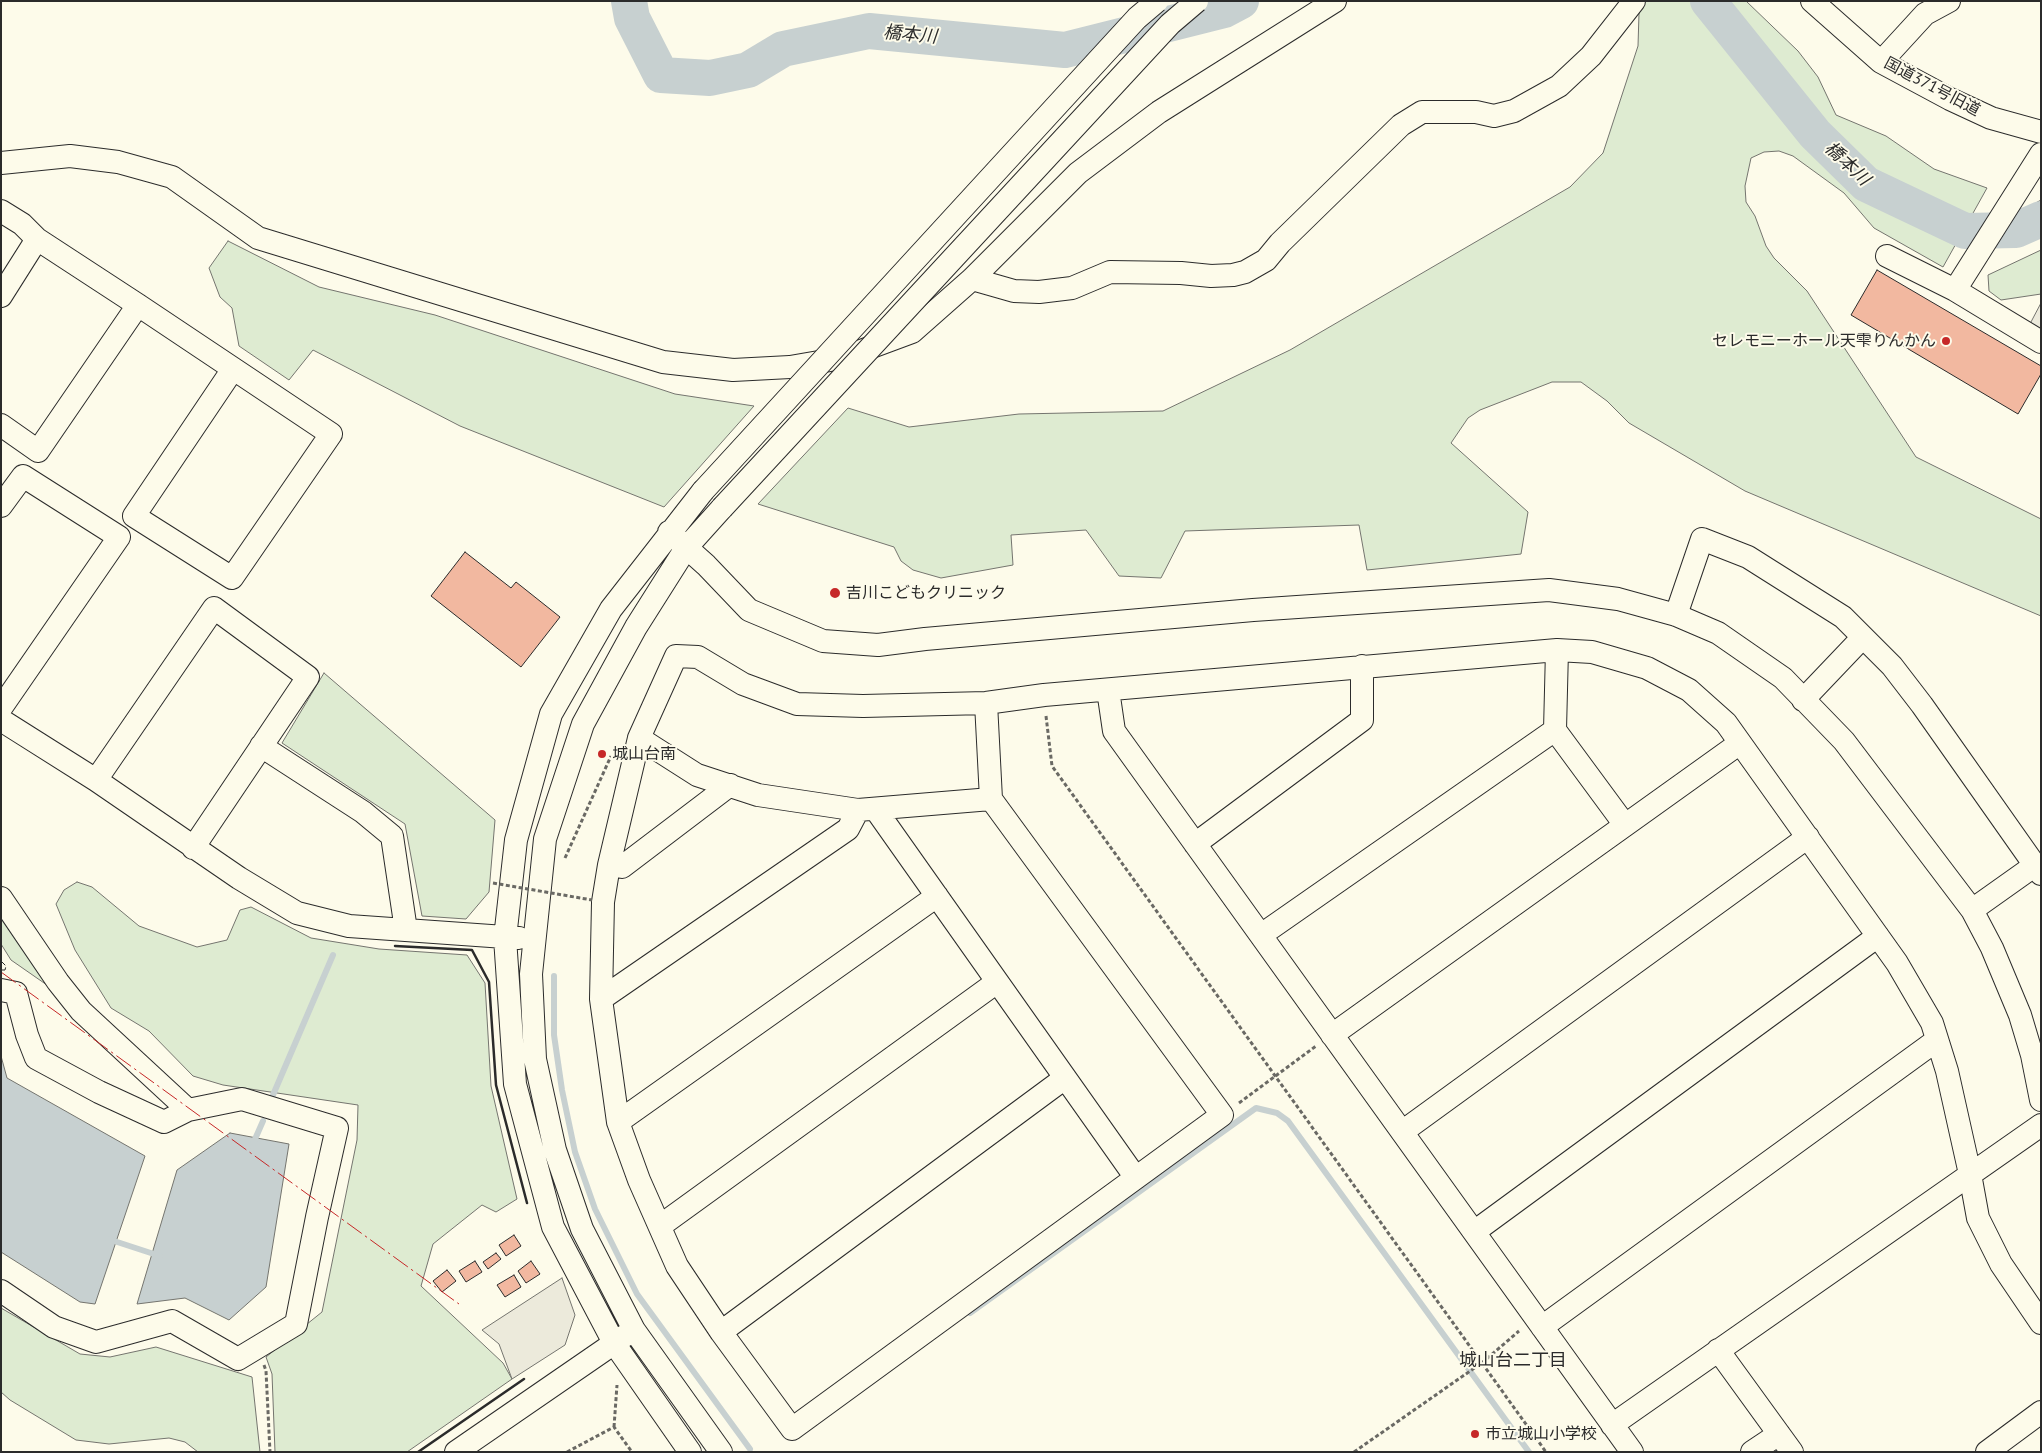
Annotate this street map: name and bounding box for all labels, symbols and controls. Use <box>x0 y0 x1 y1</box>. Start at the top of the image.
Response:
water label: 橋本川 <box>882 22 938 48</box>
street label: 国道371号旧道 <box>1881 54 1983 120</box>
water label: 橋本川 <box>1820 138 1874 190</box>
place label: セレモニーホール天雫りんかん <box>1712 331 1936 351</box>
marker: セレモニーホール天雫りんかん <box>1940 335 1952 347</box>
place label: 吉川こどもクリニック <box>846 583 1006 603</box>
marker: 吉川こどもクリニック <box>828 586 842 600</box>
place label: 城山台南 <box>612 744 676 764</box>
marker: 城山台南 <box>596 748 608 760</box>
district label: 城山台二丁目 <box>1459 1350 1567 1372</box>
place label: 市立城山小学校 <box>1485 1424 1597 1444</box>
marker: 市立城山小学校 <box>1469 1428 1481 1440</box>

